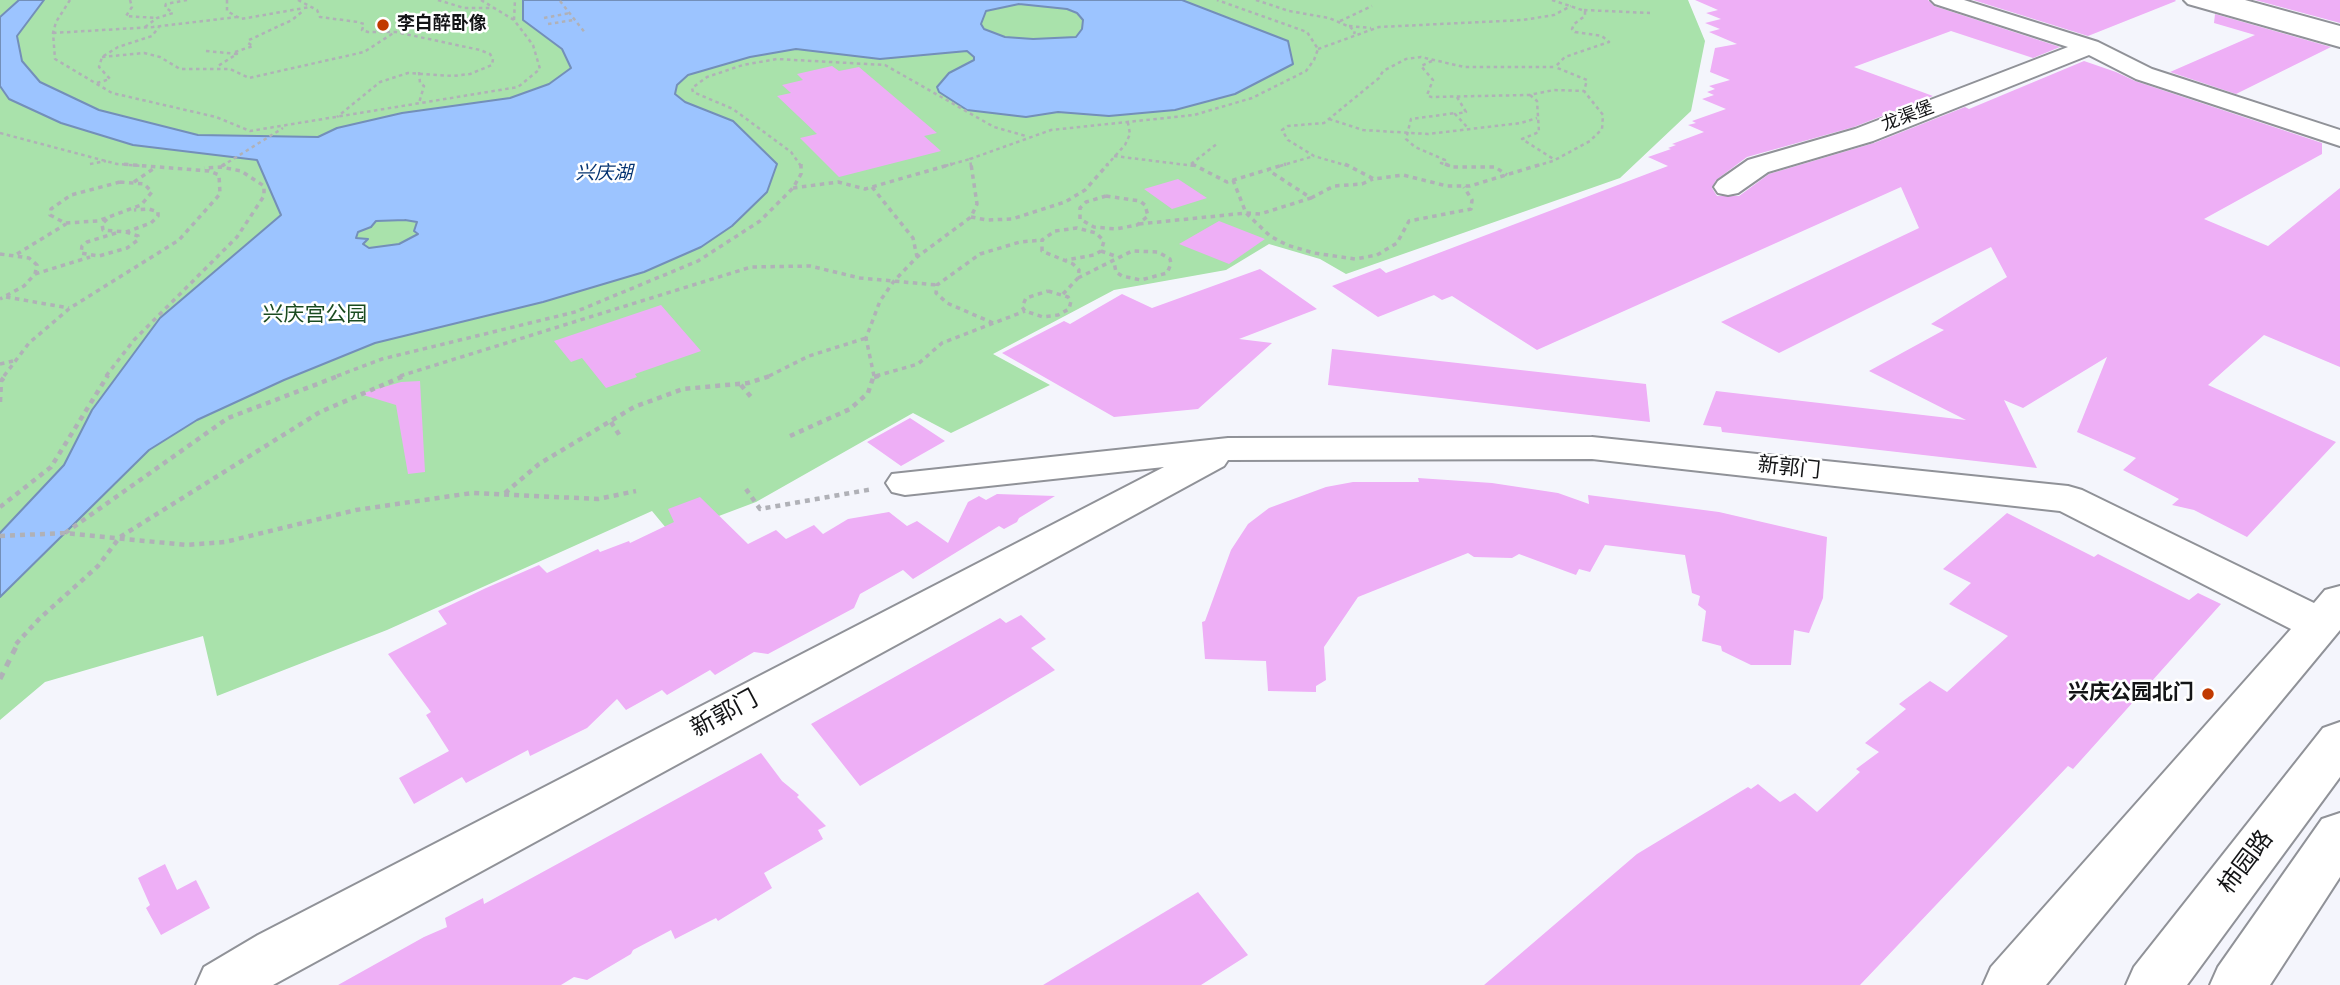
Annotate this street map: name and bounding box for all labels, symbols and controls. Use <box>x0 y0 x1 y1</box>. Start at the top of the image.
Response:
place label: 李白醉卧像 <box>397 14 487 36</box>
marker: 李白醉卧像 <box>375 17 391 33</box>
street label: 龙渠堡 <box>1879 97 1937 137</box>
water label: 兴庆湖 <box>576 163 632 185</box>
park label: 兴庆宫公园 <box>263 303 367 329</box>
street label: 新郭门 <box>1756 453 1822 485</box>
place label: 兴庆公园北门 <box>2068 681 2194 707</box>
street label: 新郭门 <box>686 685 764 745</box>
marker: 兴庆公园北门 <box>2200 686 2216 702</box>
street label: 柿园路 <box>2214 826 2280 900</box>

